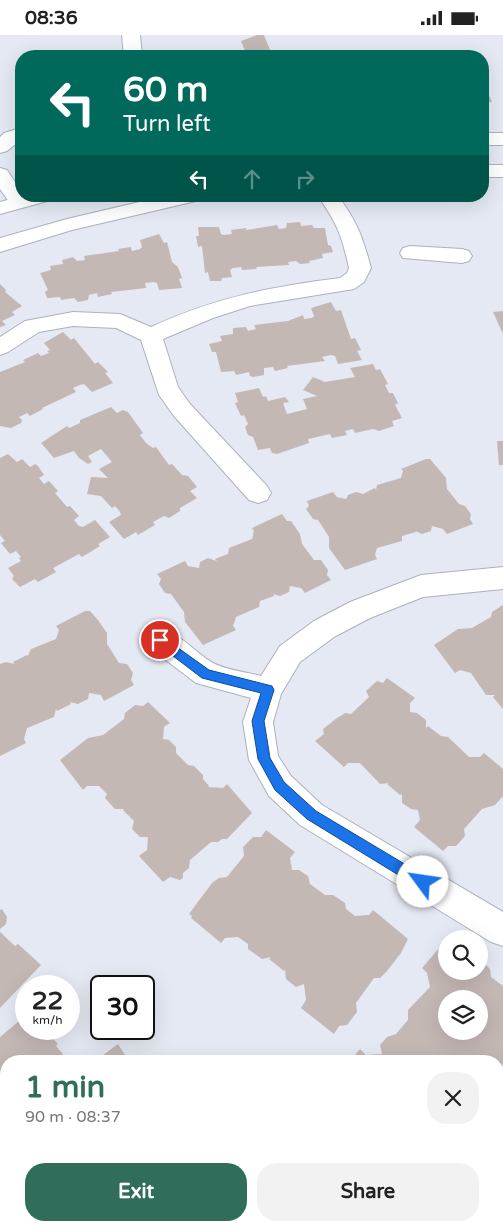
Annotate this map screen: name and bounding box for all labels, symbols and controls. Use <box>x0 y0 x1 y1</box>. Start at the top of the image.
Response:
text: 08:36 <box>25 7 78 29</box>
text: 60 m <box>123 69 208 111</box>
icon: left <box>40 70 105 135</box>
text: Turn left <box>123 111 211 137</box>
icon: left <box>185 165 213 193</box>
icon: ahead <box>238 165 266 193</box>
icon: right <box>291 165 319 193</box>
pin <box>139 619 181 661</box>
icon: arrive <box>146 626 174 654</box>
position arrow <box>396 855 448 907</box>
map controls <box>438 930 488 1040</box>
button: search <box>438 930 488 980</box>
speed limit sign: 30 <box>90 975 155 1040</box>
text: 22 <box>32 986 63 1016</box>
button: layers <box>438 990 488 1040</box>
text: km/h <box>32 1013 63 1027</box>
text: 1 min <box>25 1069 105 1106</box>
button: close <box>427 1072 479 1124</box>
text: 90 m · 08:37 <box>25 1107 121 1127</box>
button: Exit <box>25 1163 247 1221</box>
button: Share <box>257 1163 479 1221</box>

